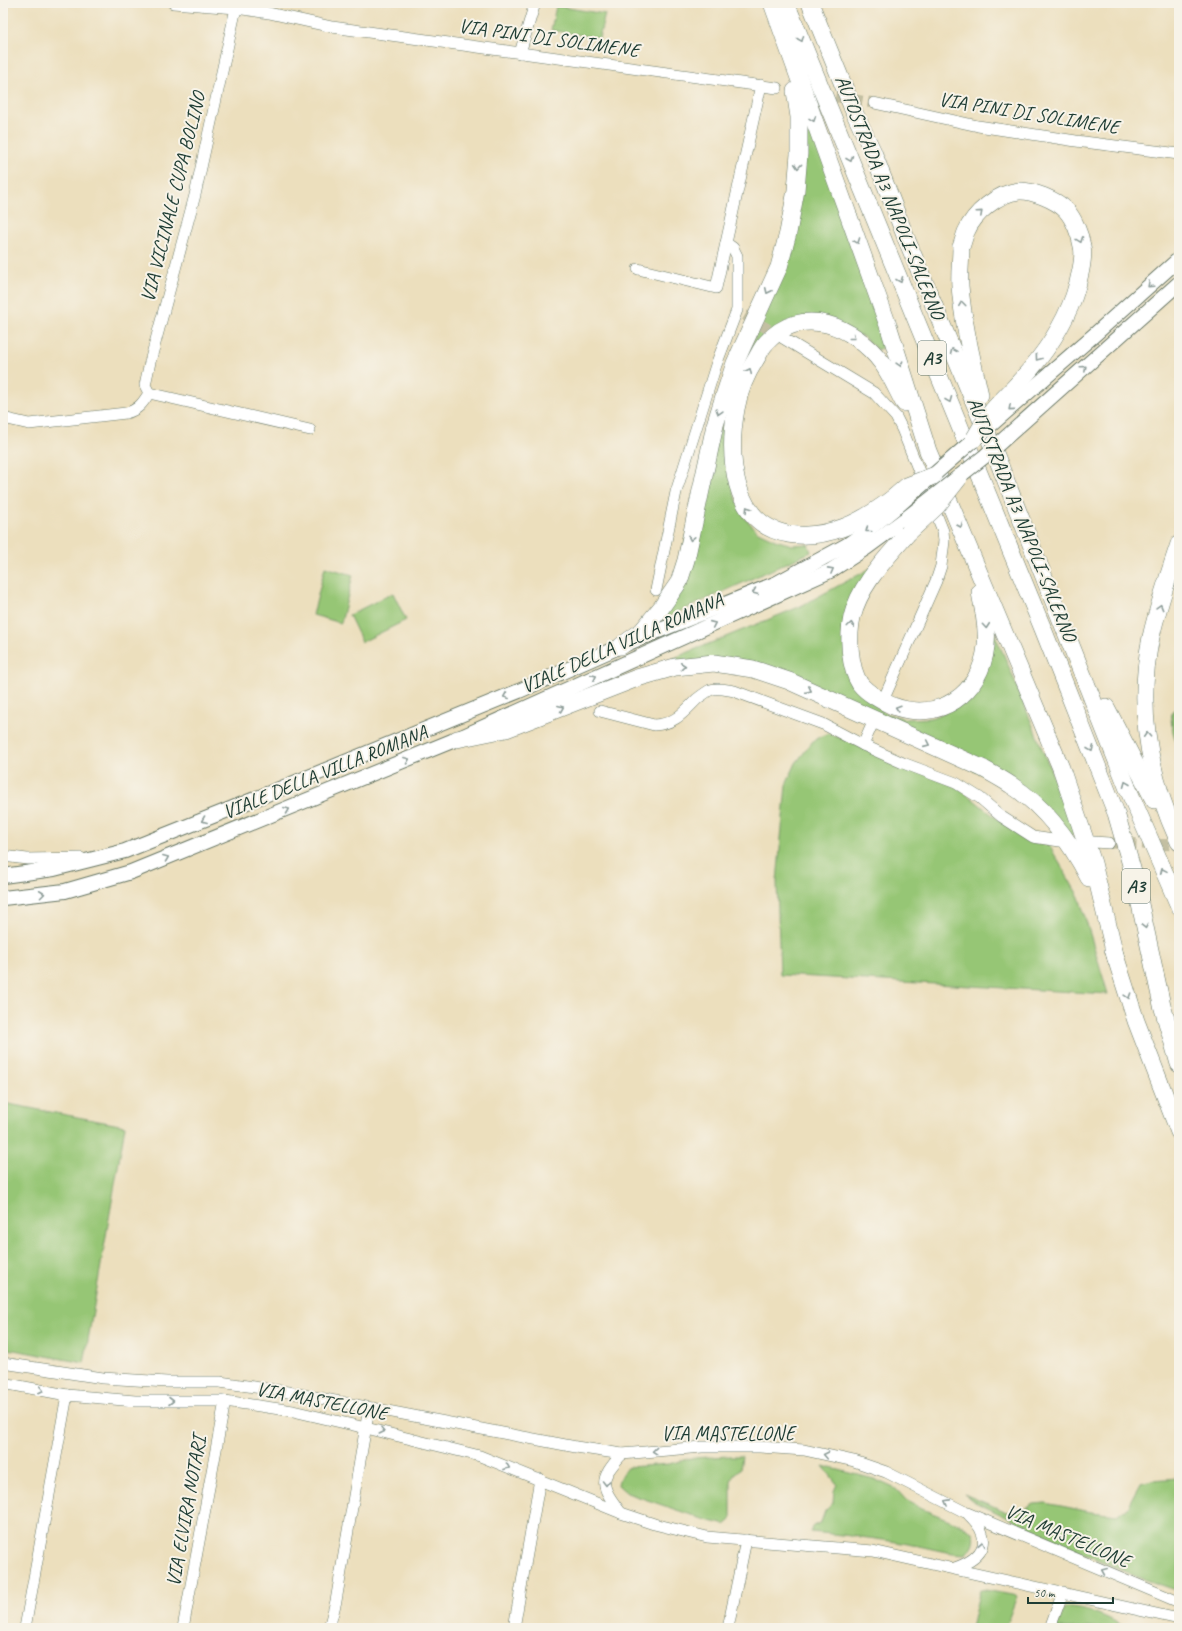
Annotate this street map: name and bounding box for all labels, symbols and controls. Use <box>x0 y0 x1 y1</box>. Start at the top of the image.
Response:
street label: VIA PINI DI SOLIMENE <box>457 13 644 63</box>
one-way arrow <box>796 35 804 43</box>
street label: AUTOSTRADA A3 NAPOLI-SALERNO <box>830 71 951 325</box>
street label: VIA PINI DI SOLIMENE <box>937 86 1124 140</box>
street label: VIA VICINALE CUPA BOLINO <box>135 88 212 304</box>
one-way arrow <box>808 115 816 122</box>
one-way arrow <box>846 156 854 163</box>
one-way arrow <box>794 163 803 169</box>
one-way arrow <box>975 210 983 218</box>
one-way arrow <box>1076 236 1084 243</box>
one-way arrow <box>852 238 861 245</box>
one-way arrow <box>895 276 903 283</box>
one-way arrow <box>1147 280 1155 287</box>
one-way arrow <box>764 287 772 294</box>
one-way arrow <box>958 301 967 307</box>
one-way arrow <box>849 332 856 339</box>
road number: A3 <box>918 341 946 375</box>
one-way arrow <box>949 347 957 354</box>
one-way arrow <box>1036 354 1043 361</box>
one-way arrow <box>895 360 904 367</box>
one-way arrow <box>1079 366 1086 373</box>
one-way arrow <box>745 368 752 375</box>
street label: AUTOSTRADA A3 NAPOLI-SALERNO <box>962 393 1083 647</box>
one-way arrow <box>944 395 952 403</box>
one-way arrow <box>1008 403 1015 410</box>
one-way arrow <box>715 408 724 415</box>
one-way arrow <box>746 506 753 513</box>
one-way arrow <box>955 521 963 528</box>
one-way arrow <box>866 525 873 532</box>
one-way arrow <box>688 535 696 542</box>
one-way arrow <box>827 567 834 574</box>
street label: VIALE DELLA VILLA ROMANA <box>517 587 728 699</box>
one-way arrow <box>751 588 758 596</box>
one-way arrow <box>1155 604 1164 611</box>
one-way arrow <box>708 621 716 629</box>
one-way arrow <box>846 622 855 628</box>
one-way arrow <box>981 623 990 629</box>
one-way arrow <box>680 662 686 671</box>
one-way arrow <box>590 674 598 682</box>
one-way arrow <box>805 686 812 694</box>
one-way arrow <box>502 692 509 700</box>
one-way arrow <box>557 704 564 712</box>
one-way arrow <box>895 704 902 713</box>
street label: VIALE DELLA VILLA ROMANA <box>219 719 432 824</box>
one-way arrow <box>1142 732 1151 738</box>
one-way arrow <box>923 739 931 747</box>
one-way arrow <box>1086 744 1094 752</box>
one-way arrow <box>403 757 410 765</box>
one-way arrow <box>1122 780 1130 787</box>
one-way arrow <box>283 806 290 814</box>
one-way arrow <box>201 815 208 823</box>
one-way arrow <box>163 855 170 863</box>
one-way arrow <box>1160 867 1168 875</box>
road number: A3 <box>1122 869 1150 903</box>
one-way arrow <box>39 890 45 899</box>
one-way arrow <box>1141 923 1149 930</box>
one-way arrow <box>1123 993 1132 1000</box>
street label: VIA MASTELLONE <box>254 1376 393 1427</box>
one-way arrow <box>38 1386 44 1394</box>
one-way arrow <box>168 1397 174 1405</box>
street label: VIA MASTELLONE <box>661 1421 798 1446</box>
one-way arrow <box>378 1427 385 1435</box>
street label: VIA ELVIRA NOTARI <box>160 1430 212 1588</box>
one-way arrow <box>652 1447 658 1456</box>
one-way arrow <box>823 1452 829 1460</box>
one-way arrow <box>503 1462 510 1470</box>
one-way arrow <box>602 1480 610 1486</box>
street label: VIA MASTELLONE <box>1002 1498 1137 1575</box>
one-way arrow <box>943 1499 951 1507</box>
one-way arrow <box>977 1541 986 1547</box>
one-way arrow <box>1101 1567 1108 1575</box>
scale bar <box>1028 1579 1113 1605</box>
text: 50 m <box>1034 1585 1056 1601</box>

